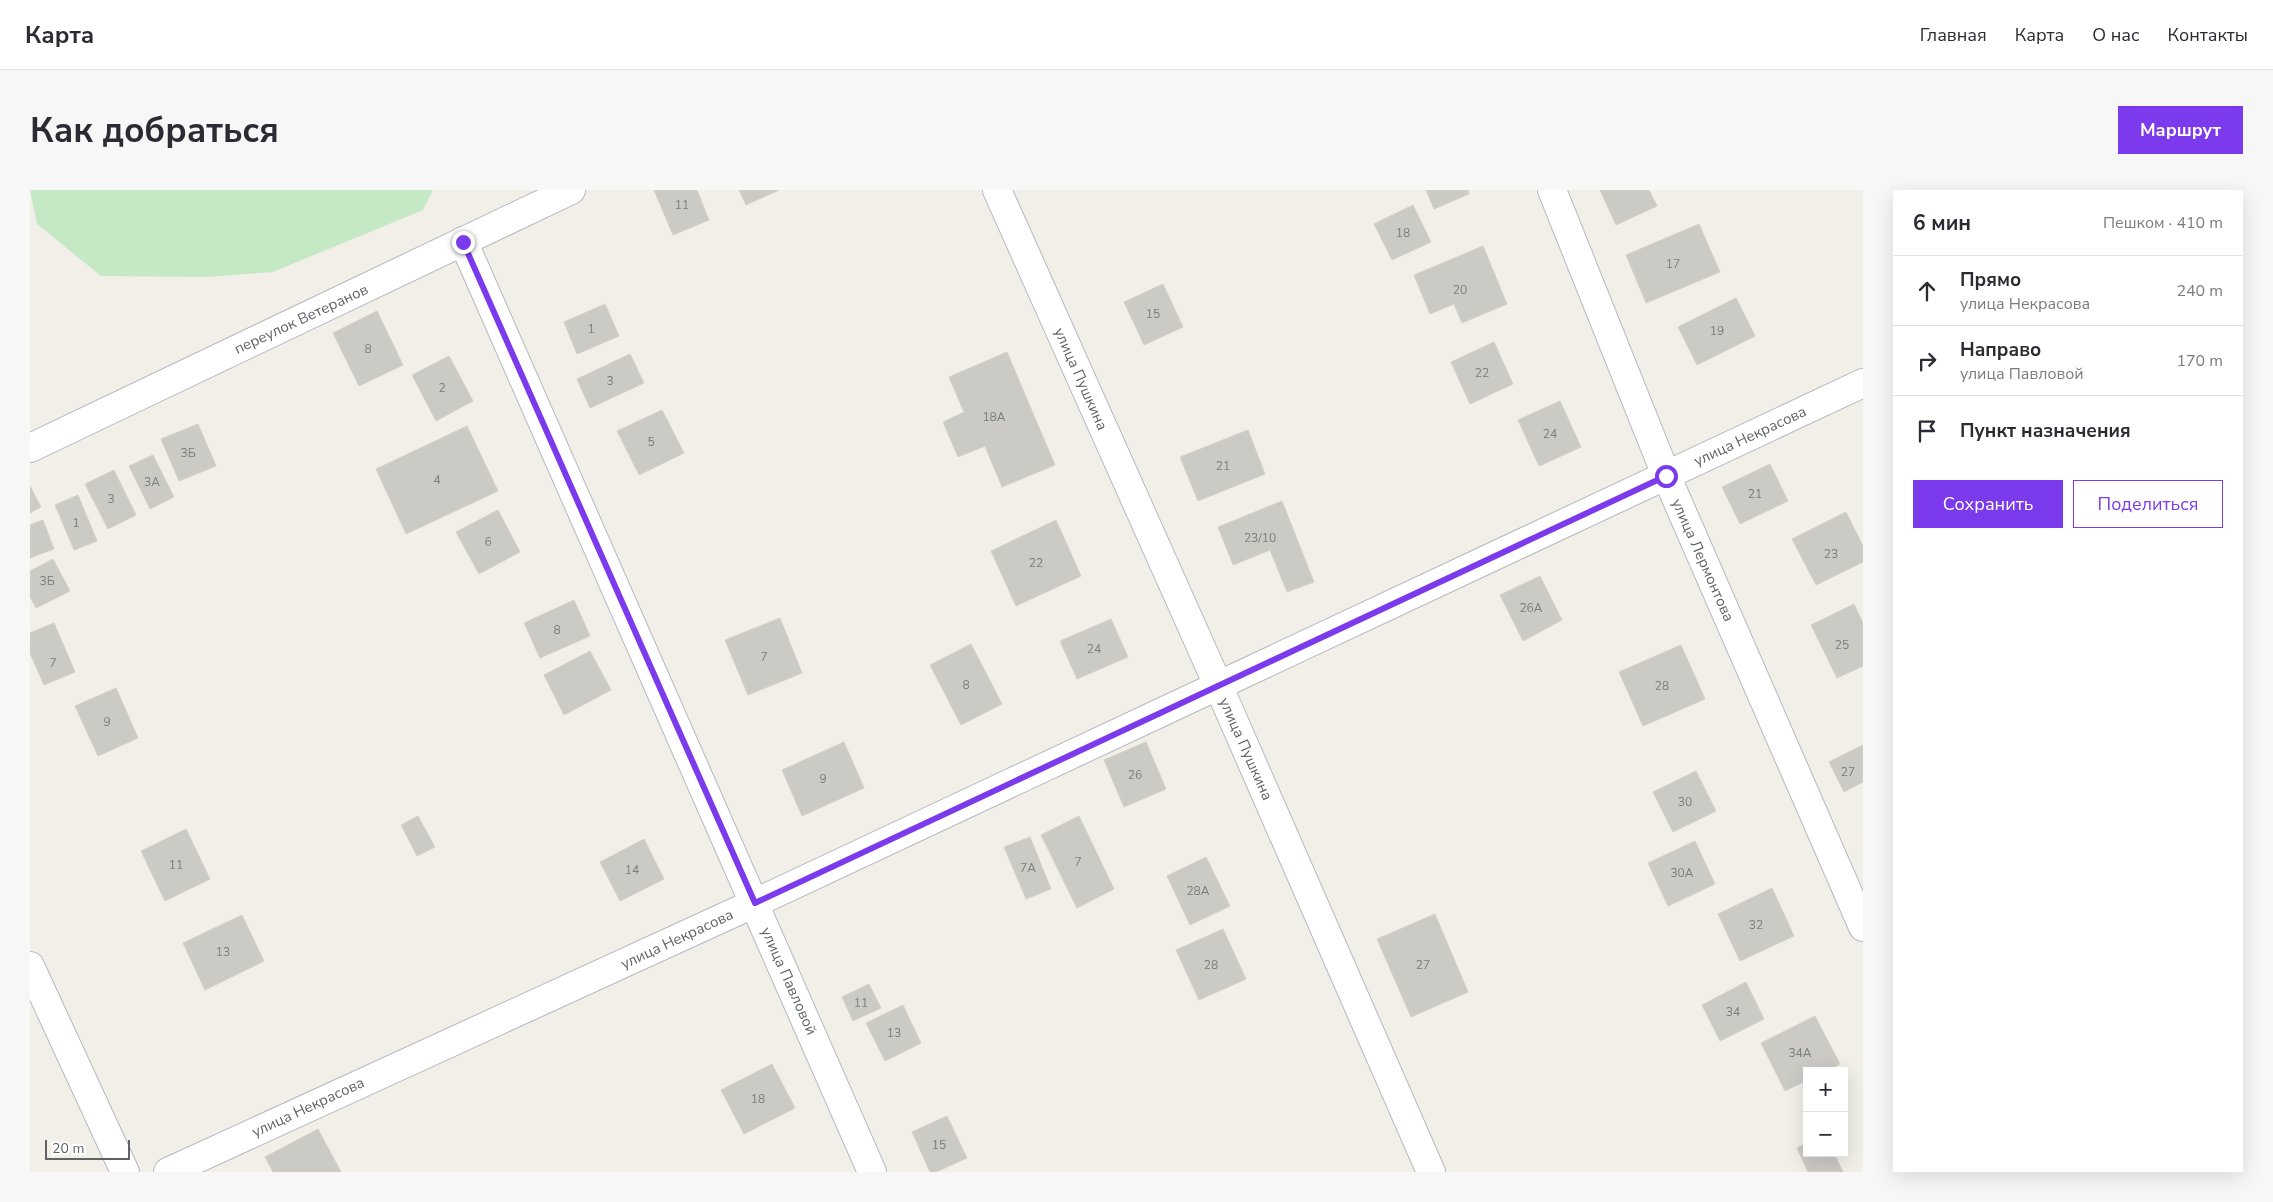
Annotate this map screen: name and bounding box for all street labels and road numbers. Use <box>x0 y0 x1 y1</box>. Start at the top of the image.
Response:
street label: переулок Ветеранов <box>231 279 371 359</box>
street label: улица Пушкина <box>1049 324 1113 434</box>
street label: улица Некрасова <box>1690 401 1810 471</box>
street label: улица Лермонтова <box>1667 495 1739 625</box>
street label: улица Пушкина <box>1214 694 1278 804</box>
street label: улица Некрасова <box>617 904 737 974</box>
street label: улица Павловой <box>756 924 822 1038</box>
street label: улица Некрасова <box>248 1072 368 1142</box>

